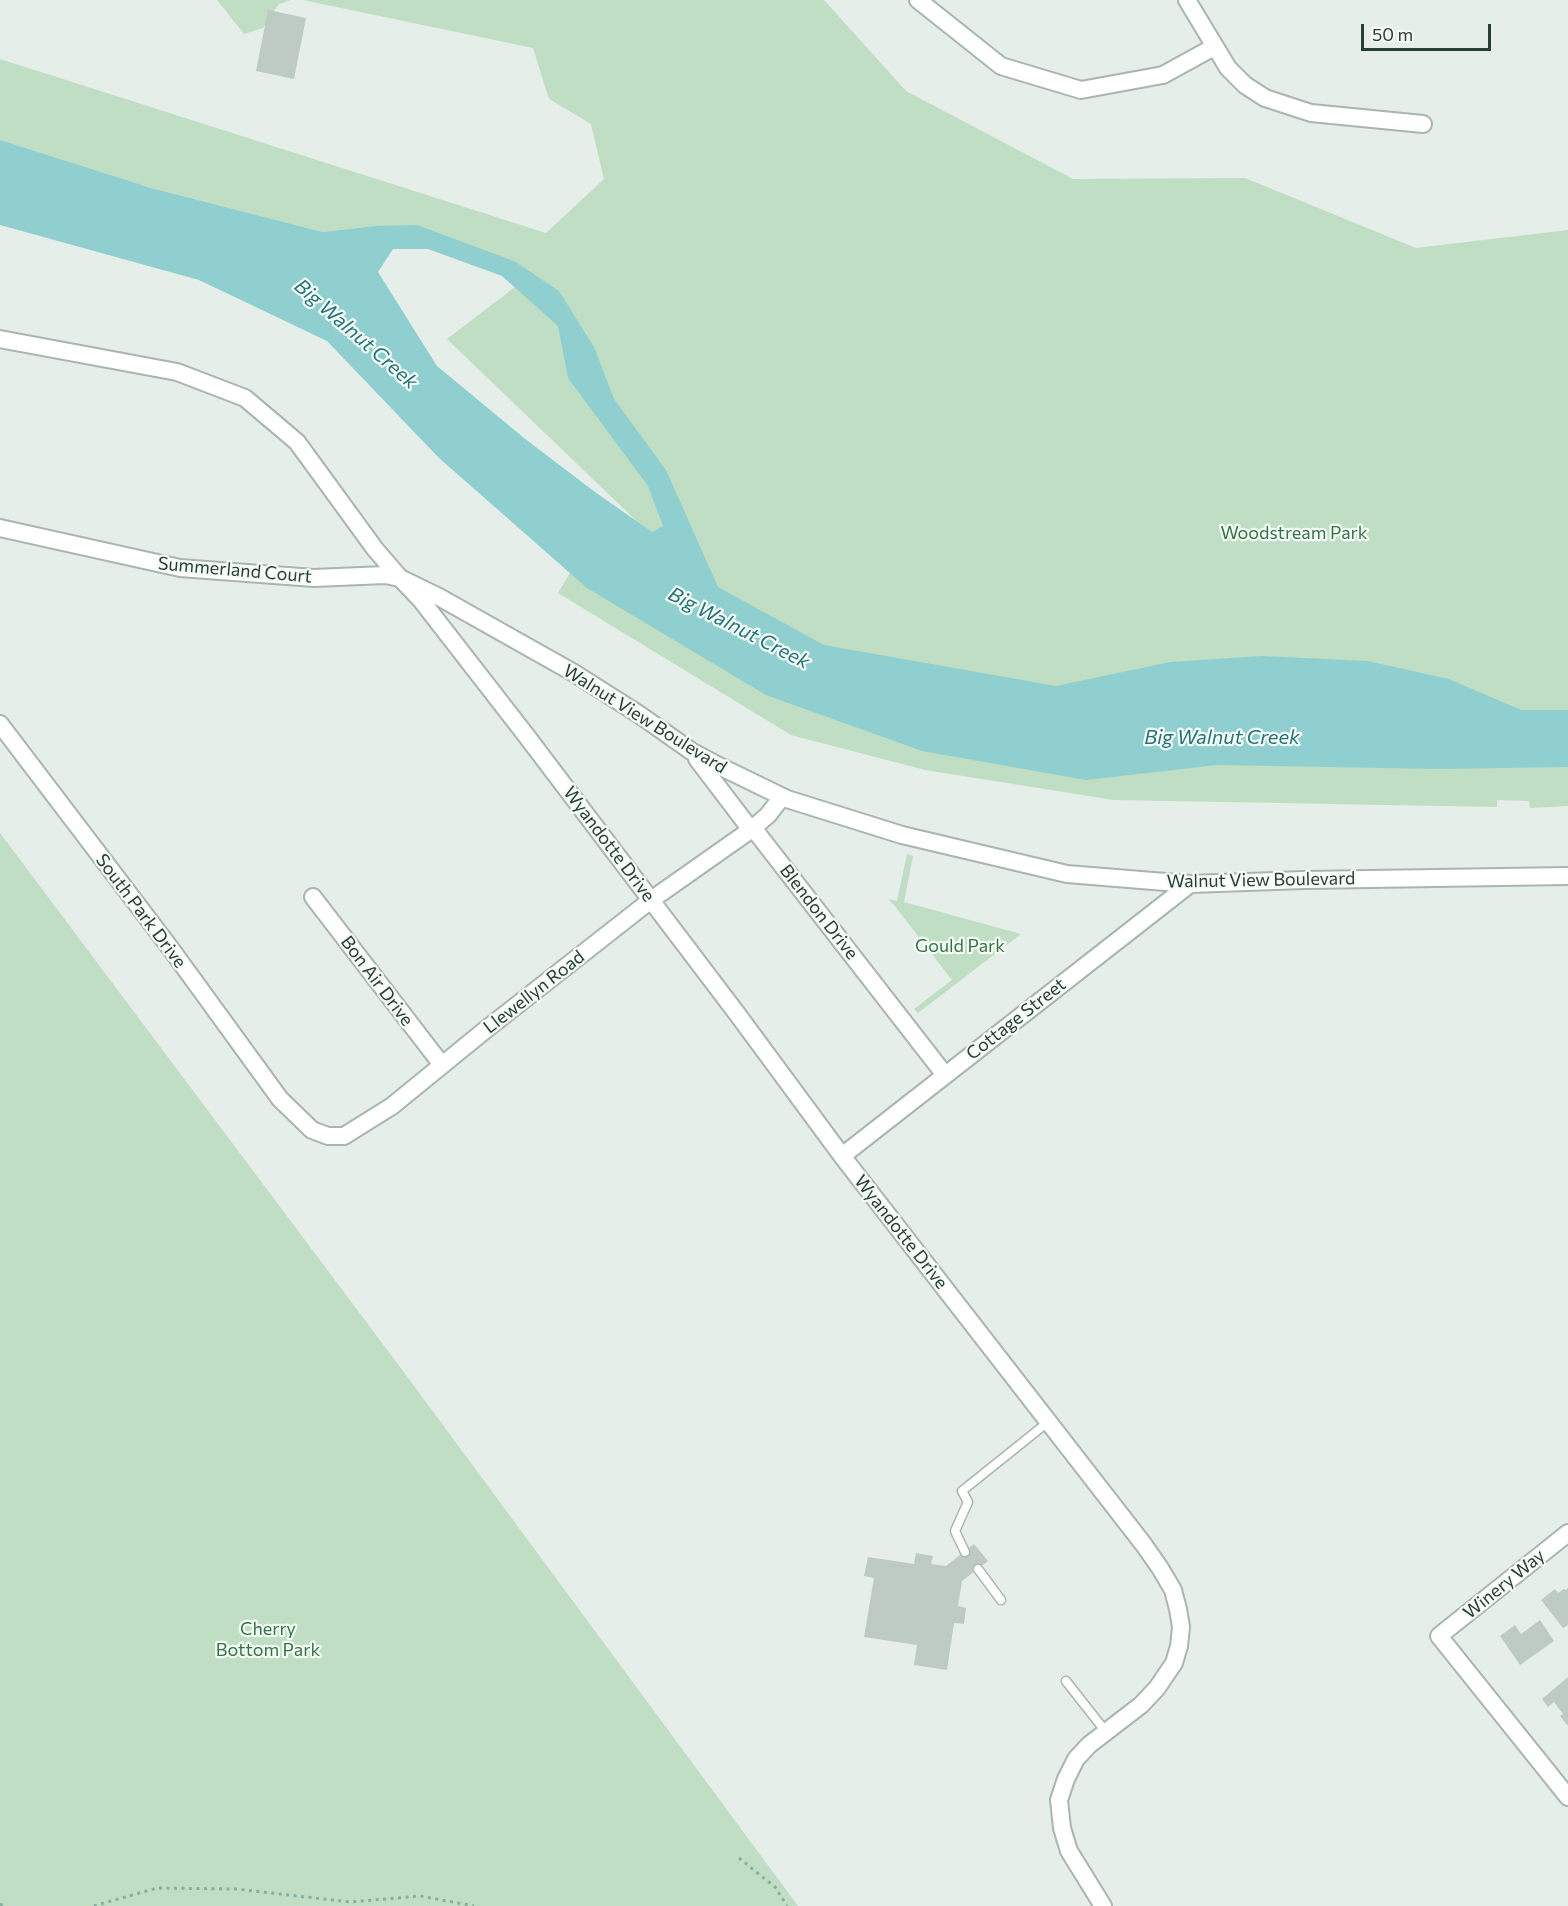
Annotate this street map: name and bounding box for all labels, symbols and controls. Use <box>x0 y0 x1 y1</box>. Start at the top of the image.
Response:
scale bar <box>1364 12 1494 50</box>
text: 50 m <box>1372 23 1413 45</box>
water label: Big Walnut Creek <box>289 274 423 394</box>
park label: Woodstream Park <box>1220 522 1368 544</box>
street label: Summerland Court <box>157 553 313 587</box>
water label: Big Walnut Creek <box>664 582 814 674</box>
street label: Walnut View Boulevard <box>559 660 731 778</box>
water label: Big Walnut Creek <box>1144 725 1300 749</box>
street label: Wyandotte Drive <box>559 782 659 906</box>
street label: South Park Drive <box>91 850 191 972</box>
street label: Blendon Drive <box>775 860 863 964</box>
street label: Walnut View Boulevard <box>1166 868 1356 892</box>
street label: Bon Air Drive <box>336 932 418 1030</box>
park label: Gould Park <box>915 935 1005 957</box>
street label: Llewellyn Road <box>479 946 589 1038</box>
street label: Cottage Street <box>962 973 1070 1065</box>
street label: Wyandotte Drive <box>850 1171 952 1293</box>
street label: Winery Way <box>1459 1545 1549 1623</box>
park label: Cherry Bottom Park <box>216 1618 320 1660</box>

